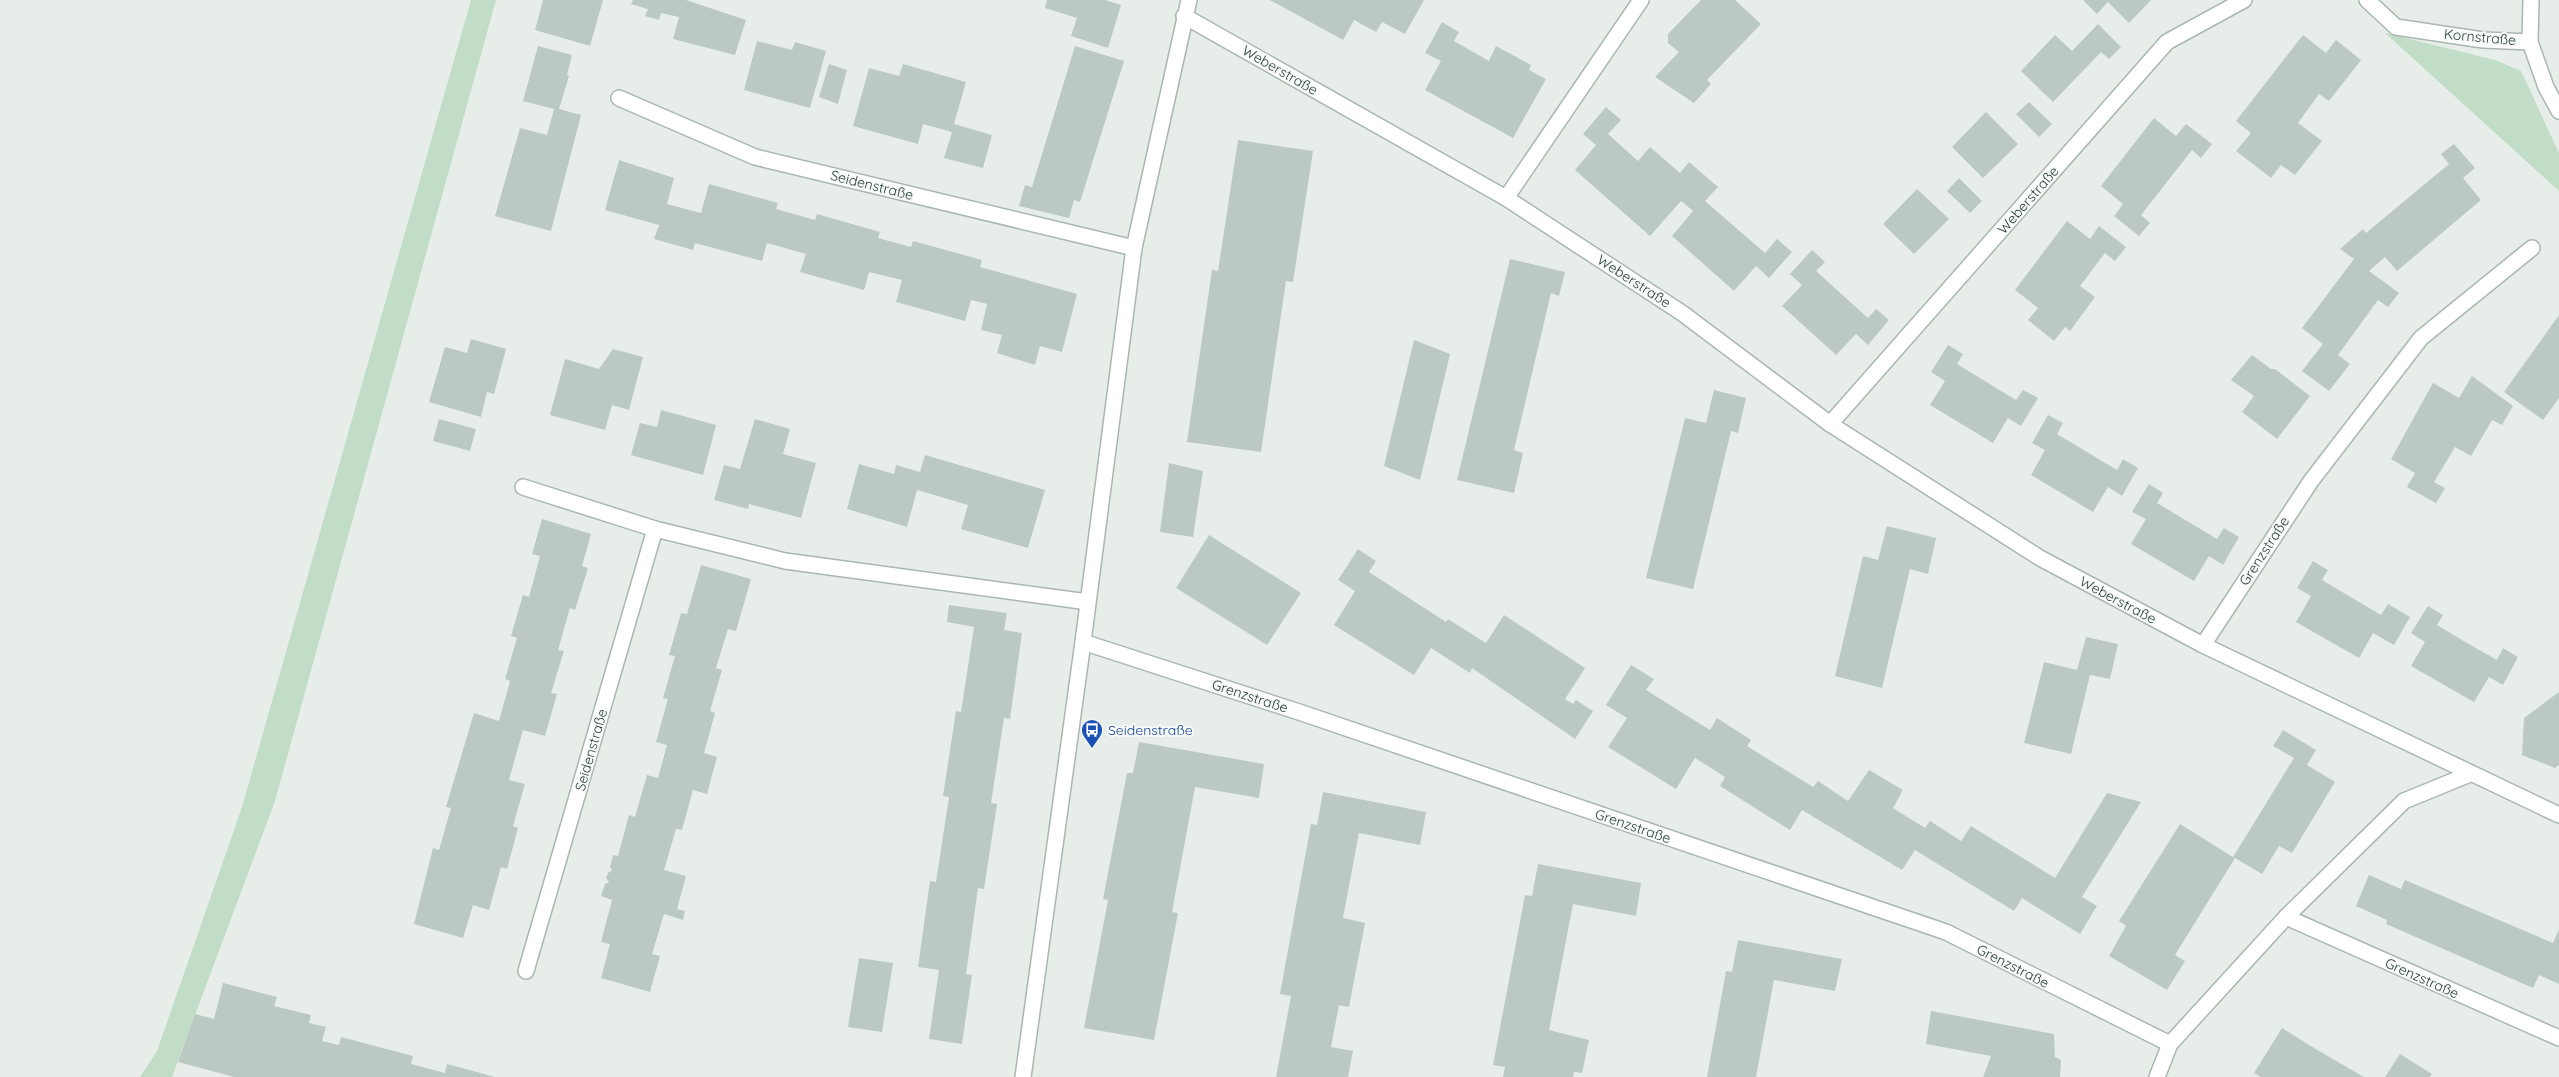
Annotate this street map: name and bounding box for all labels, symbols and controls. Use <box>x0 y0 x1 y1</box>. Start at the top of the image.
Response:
street label: Kornstraße <box>2443 25 2517 49</box>
street label: Weberstraße <box>1239 41 1321 99</box>
street label: Weberstraße <box>1994 162 2063 238</box>
street label: Seidenstraße <box>829 166 915 204</box>
street label: Weberstraße <box>1594 250 1674 312</box>
street label: Grenzstraße <box>2235 513 2293 589</box>
street label: Weberstraße <box>2077 572 2160 628</box>
street label: Grenzstraße <box>1210 675 1290 717</box>
street label: Seidenstraße <box>571 707 611 793</box>
bus stop icon: Seidenstraße <box>1080 718 1104 749</box>
place label: Seidenstraße <box>1108 721 1193 739</box>
street label: Grenzstraße <box>1593 805 1673 847</box>
street label: Grenzstraße <box>1974 940 2052 992</box>
street label: Grenzstraße <box>2382 954 2462 1002</box>

